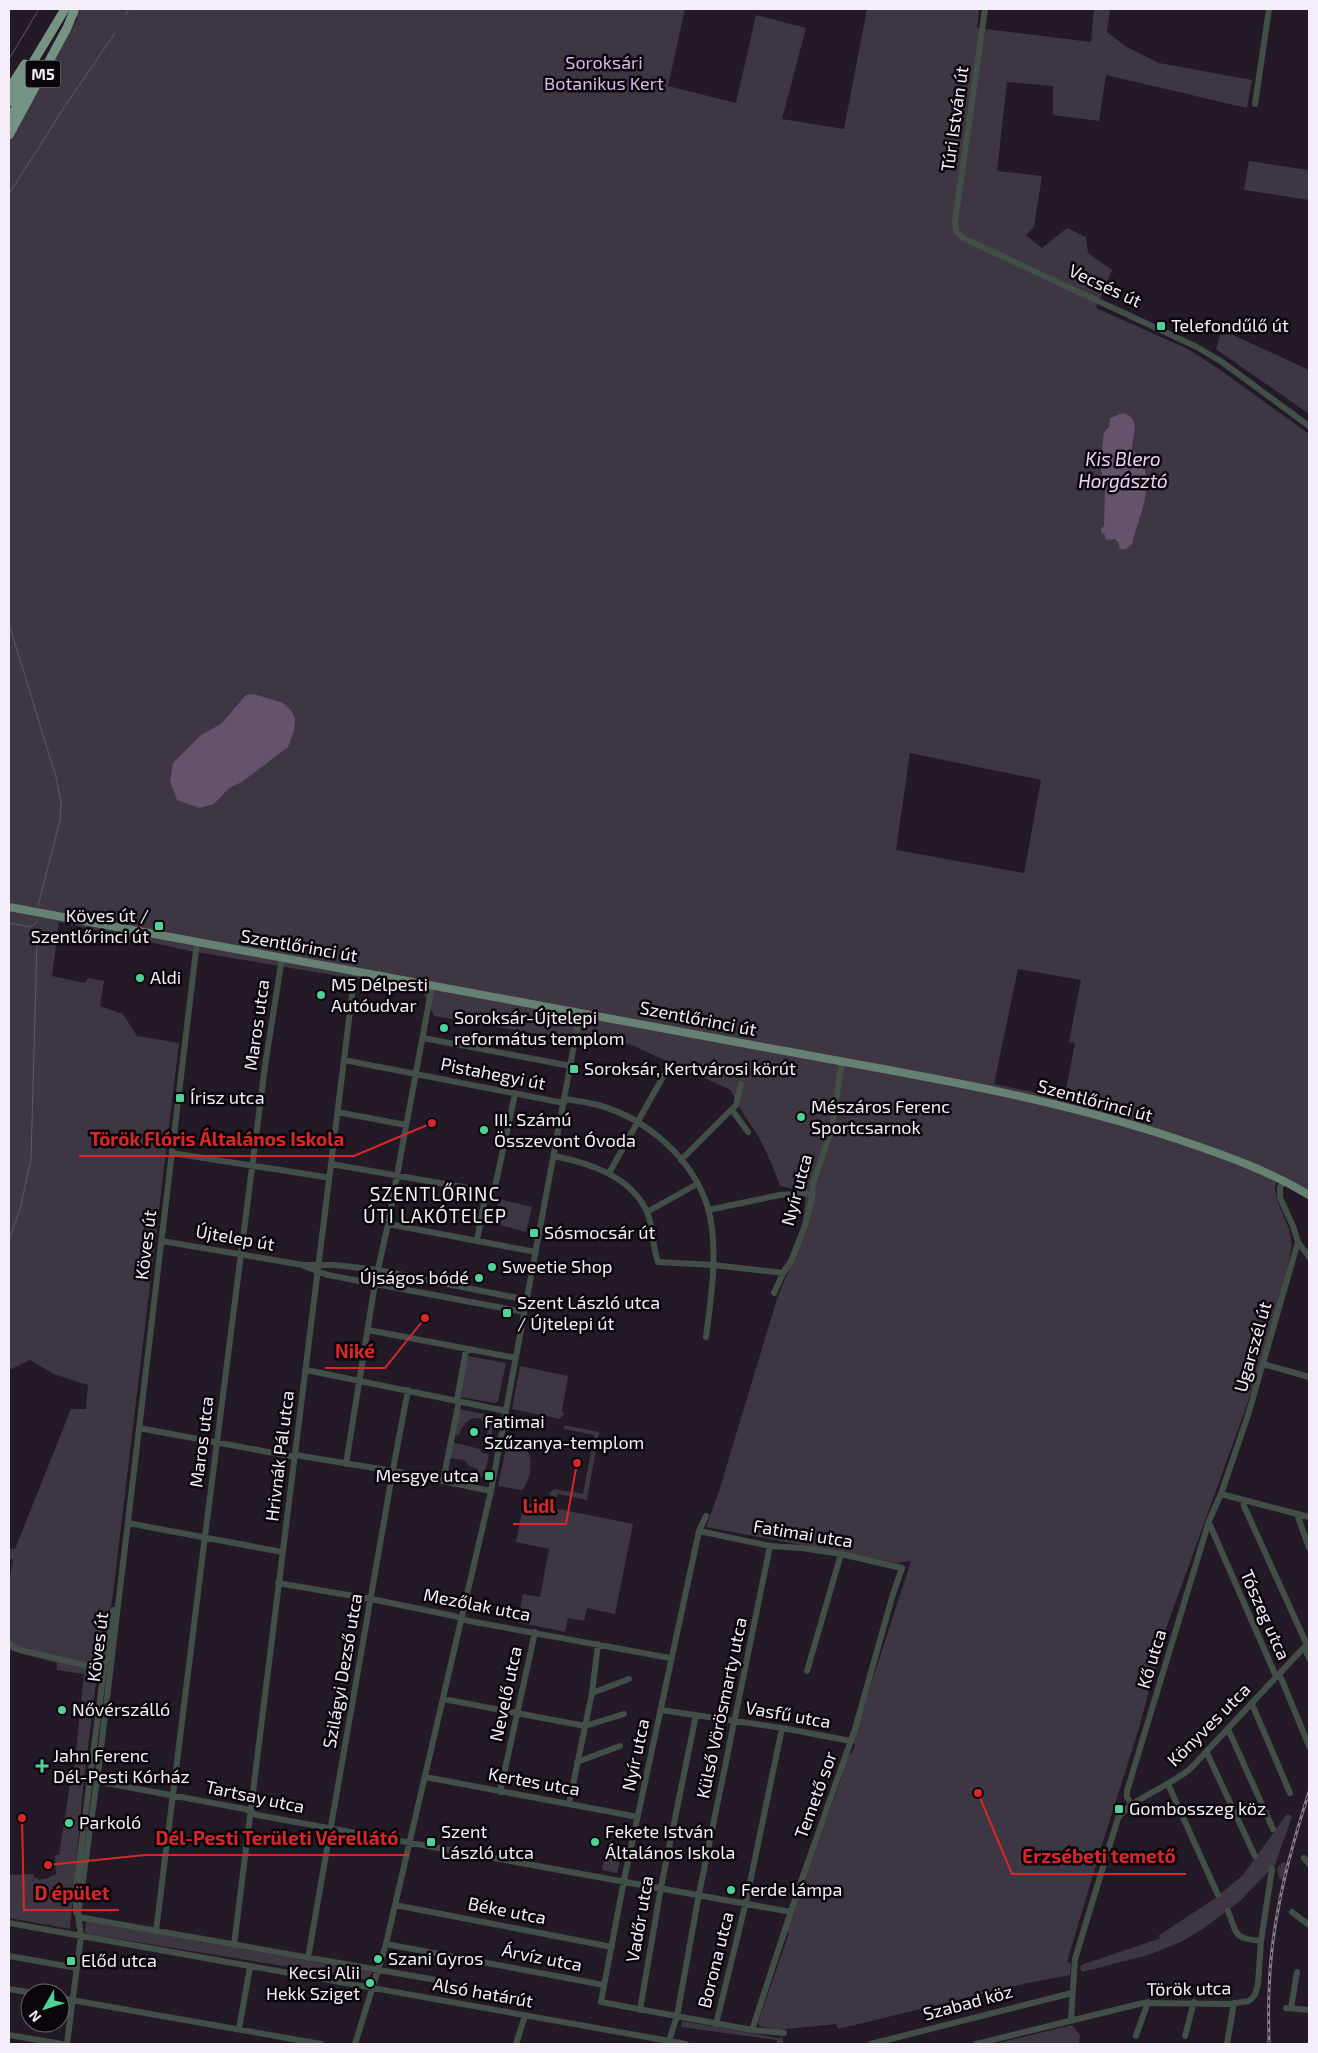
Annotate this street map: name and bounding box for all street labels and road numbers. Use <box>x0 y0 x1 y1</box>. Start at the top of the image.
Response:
road number: M5 <box>26 61 60 88</box>
street label: Túri István út <box>936 64 972 173</box>
street label: Vecsés út <box>1065 259 1145 312</box>
street label: Szentlőrinci út <box>239 924 359 966</box>
street label: Maros utca <box>239 978 273 1072</box>
street label: Szentlőrinci út <box>638 996 759 1040</box>
street label: Pistahegyi út <box>439 1052 548 1094</box>
street label: Szentlőrinci út <box>1035 1074 1155 1126</box>
street label: Nyír utca <box>776 1151 816 1228</box>
street label: Köves út <box>130 1209 160 1281</box>
street label: Újtelep út <box>194 1219 276 1255</box>
street label: Ugarszél út <box>1229 1299 1275 1394</box>
street label: Hrivnák Pál utca <box>260 1389 298 1523</box>
street label: Maros utca <box>184 1395 218 1489</box>
street label: Fatimai utca <box>752 1514 854 1552</box>
street label: Tószeg utca <box>1236 1566 1296 1663</box>
street label: Mezőlak utca <box>422 1583 533 1625</box>
street label: Szilágyi Dezső utca <box>318 1592 366 1750</box>
street label: Köves út <box>82 1611 112 1683</box>
street label: Külső Vörösmarty utca <box>691 1615 751 1800</box>
street label: Kő utca <box>1132 1627 1170 1691</box>
street label: Nevelő utca <box>484 1644 526 1743</box>
street label: Könyves utca <box>1162 1678 1254 1770</box>
street label: Vasfű utca <box>744 1696 833 1732</box>
street label: Nyír utca <box>617 1717 653 1793</box>
street label: Temető sor <box>789 1748 841 1841</box>
street label: Kertes utca <box>487 1762 582 1800</box>
street label: Tartsay utca <box>204 1775 307 1817</box>
street label: Vadőr utca <box>621 1874 657 1964</box>
street label: Béke utca <box>466 1892 548 1928</box>
street label: Borona utca <box>692 1909 738 2010</box>
street label: Árvíz utca <box>500 1938 584 1976</box>
street label: Alsó határút <box>431 1972 535 2012</box>
street label: Török utca <box>1146 1976 1232 2000</box>
street label: Szabad köz <box>920 1980 1015 2025</box>

